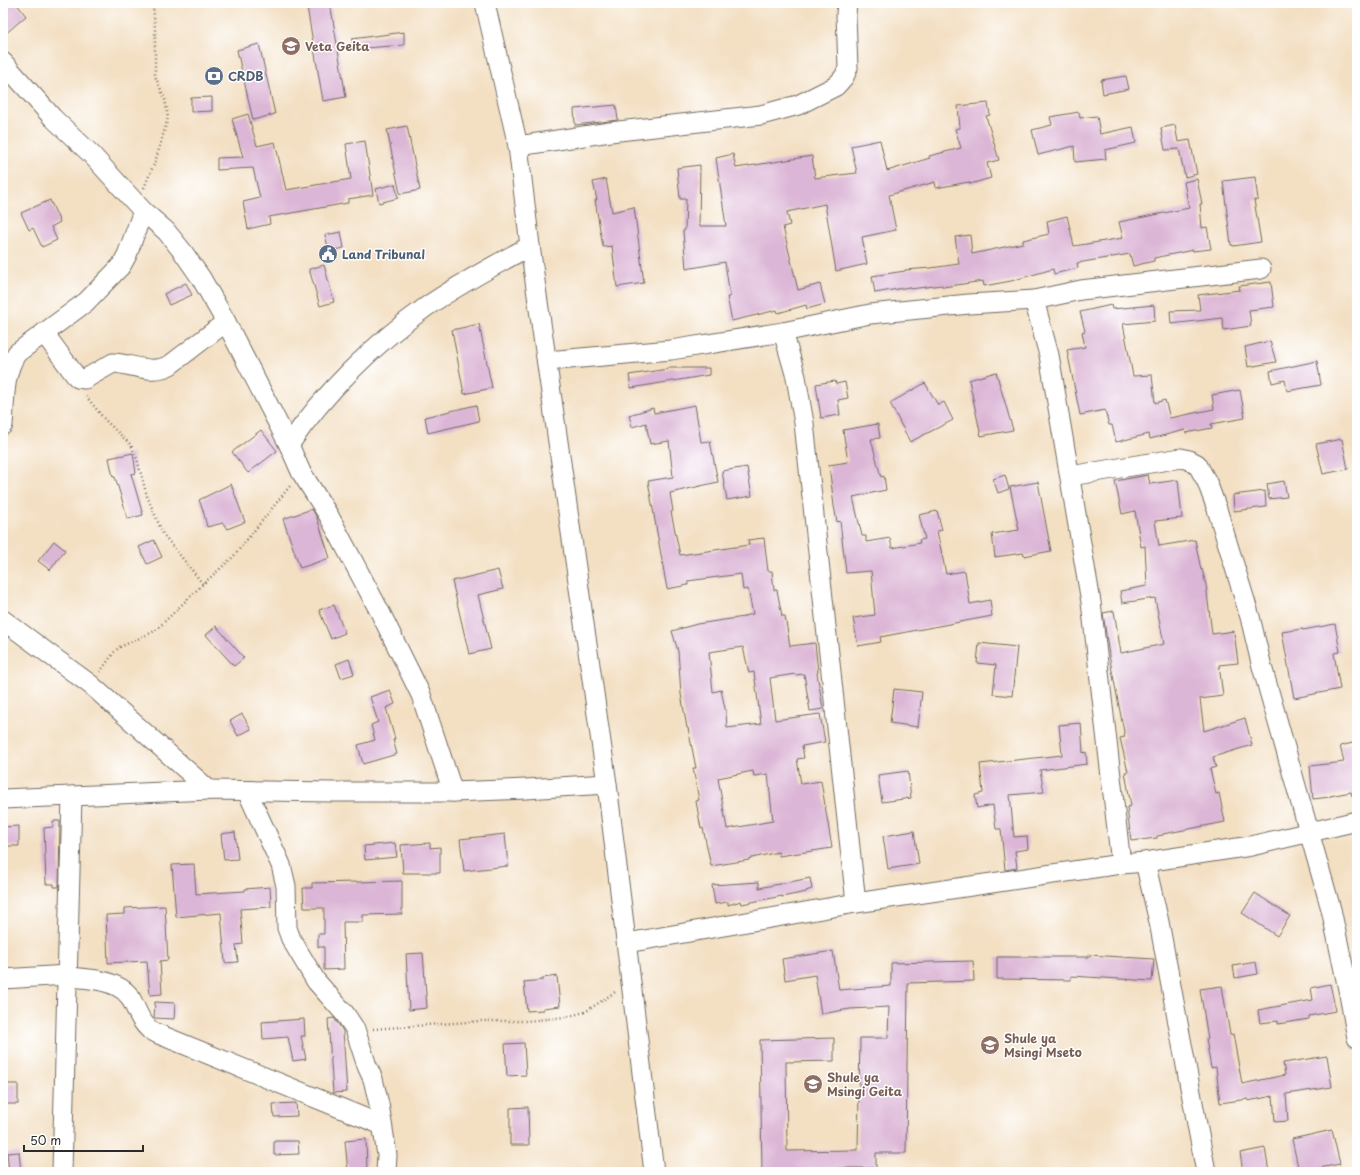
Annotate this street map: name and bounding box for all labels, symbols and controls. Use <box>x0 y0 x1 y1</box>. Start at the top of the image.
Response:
school or university icon: Veta Geita <box>280 35 302 57</box>
place label: Veta Geita <box>305 37 370 55</box>
bank icon: CRDB <box>203 65 225 87</box>
place label: CRDB <box>228 67 263 85</box>
public building icon: Land Tribunal <box>317 243 339 265</box>
place label: Land Tribunal <box>342 245 425 263</box>
place label: Shule ya Msingi Mseto <box>1004 1029 1082 1061</box>
school or university icon: Shule ya Msingi Mseto <box>979 1034 1001 1056</box>
place label: Shule ya Msingi Geita <box>827 1068 903 1100</box>
school or university icon: Shule ya Msingi Geita <box>802 1073 824 1095</box>
scale bar <box>24 1127 143 1153</box>
text: 50 m <box>30 1131 61 1149</box>

